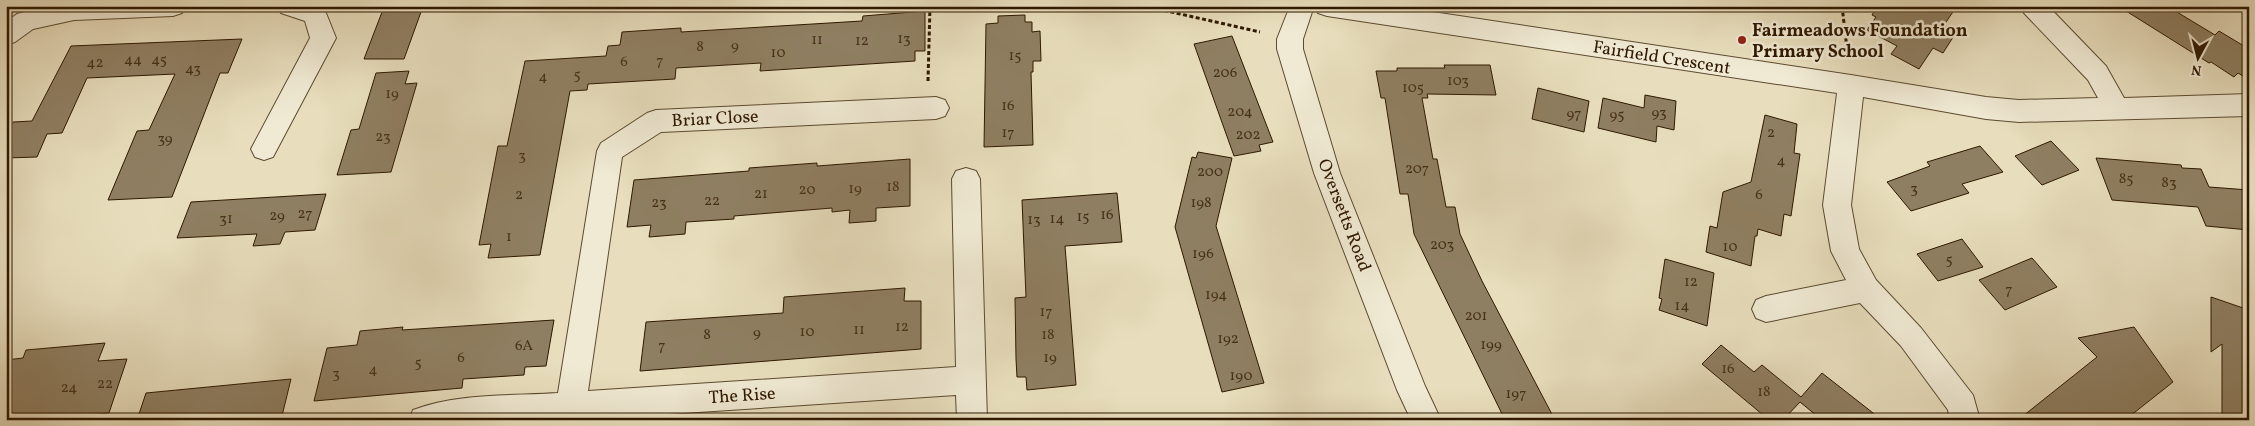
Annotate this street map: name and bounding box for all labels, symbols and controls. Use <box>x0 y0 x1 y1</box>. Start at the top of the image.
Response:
place label: Fairmeadows Foundation Primary School <box>1752 19 1968 65</box>
house number: 13 <box>897 29 911 50</box>
house number: 11 <box>811 30 823 51</box>
house number: 12 <box>855 31 869 52</box>
north arrow <box>2172 32 2222 82</box>
marker: Fairmeadows Foundation Primary School <box>1736 34 1748 46</box>
street label: Fairfield Crescent <box>1591 35 1732 82</box>
house number: 9 <box>731 36 739 57</box>
house number: 8 <box>696 37 704 58</box>
house number: 10 <box>771 43 785 64</box>
house number: 15 <box>1008 46 1022 67</box>
house number: 44 <box>124 50 142 71</box>
house number: 45 <box>151 50 167 71</box>
house number: 7 <box>656 51 664 72</box>
house number: 6 <box>620 52 628 73</box>
house number: 42 <box>86 53 104 74</box>
house number: 43 <box>185 59 201 80</box>
text: N <box>2190 59 2203 79</box>
house number: 206 <box>1213 63 1237 84</box>
house number: 5 <box>573 65 581 86</box>
house number: 4 <box>539 67 548 88</box>
house number: 103 <box>1447 71 1469 92</box>
house number: 105 <box>1402 78 1424 99</box>
house number: 19 <box>385 84 399 105</box>
house number: 16 <box>1001 96 1015 117</box>
house number: 204 <box>1227 102 1253 123</box>
house number: 93 <box>1651 103 1667 124</box>
house number: 97 <box>1566 104 1582 125</box>
street label: Briar Close <box>671 105 759 134</box>
house number: 95 <box>1610 105 1624 126</box>
house number: 17 <box>1001 123 1015 144</box>
house number: 2 <box>1767 123 1775 144</box>
house number: 202 <box>1236 125 1260 146</box>
house number: 23 <box>375 127 391 148</box>
house number: 39 <box>157 129 173 150</box>
house number: 3 <box>518 146 526 167</box>
house number: 4 <box>1777 151 1786 172</box>
street label: Oversetts Road <box>1311 155 1377 276</box>
house number: 207 <box>1405 159 1429 180</box>
house number: 200 <box>1197 162 1223 183</box>
house number: 85 <box>2119 169 2133 190</box>
house number: 83 <box>2161 173 2177 194</box>
house number: 18 <box>886 177 900 198</box>
house number: 19 <box>848 179 862 200</box>
house number: 3 <box>1910 179 1918 200</box>
house number: 20 <box>799 180 815 201</box>
house number: 21 <box>754 184 768 205</box>
house number: 2 <box>515 185 523 206</box>
house number: 6 <box>1755 185 1763 206</box>
house number: 22 <box>704 191 720 212</box>
house number: 23 <box>651 193 667 214</box>
house number: 198 <box>1190 193 1212 214</box>
house number: 27 <box>298 204 312 225</box>
house number: 16 <box>1100 205 1114 226</box>
house number: 29 <box>269 206 285 227</box>
house number: 15 <box>1076 207 1090 228</box>
house number: 31 <box>219 209 233 230</box>
house number: 14 <box>1050 209 1064 230</box>
house number: 13 <box>1027 210 1041 231</box>
house number: 1 <box>506 227 512 248</box>
house number: 203 <box>1430 235 1454 256</box>
house number: 10 <box>1723 237 1737 258</box>
house number: 196 <box>1192 244 1214 265</box>
house number: 5 <box>1945 250 1953 271</box>
house number: 12 <box>1684 272 1698 293</box>
house number: 7 <box>2005 280 2013 301</box>
house number: 194 <box>1205 285 1227 306</box>
house number: 14 <box>1675 296 1689 317</box>
house number: 17 <box>1039 302 1053 323</box>
house number: 201 <box>1465 306 1487 327</box>
house number: 12 <box>895 317 909 338</box>
house number: 11 <box>853 320 865 341</box>
house number: 10 <box>800 322 814 343</box>
house number: 9 <box>753 323 761 344</box>
house number: 8 <box>703 325 711 346</box>
house number: 18 <box>1041 325 1055 346</box>
house number: 192 <box>1217 329 1239 350</box>
house number: 199 <box>1480 335 1502 356</box>
house number: 6A <box>515 336 534 357</box>
house number: 7 <box>658 336 666 357</box>
house number: 6 <box>457 348 465 369</box>
house number: 19 <box>1043 348 1057 369</box>
house number: 5 <box>414 353 422 374</box>
house number: 16 <box>1721 359 1735 380</box>
house number: 4 <box>369 360 378 381</box>
house number: 3 <box>332 364 340 385</box>
house number: 190 <box>1230 366 1252 387</box>
house number: 22 <box>97 374 113 395</box>
house number: 24 <box>61 378 77 399</box>
street label: The Rise <box>708 382 776 411</box>
house number: 18 <box>1757 382 1771 403</box>
house number: 197 <box>1506 384 1526 405</box>

